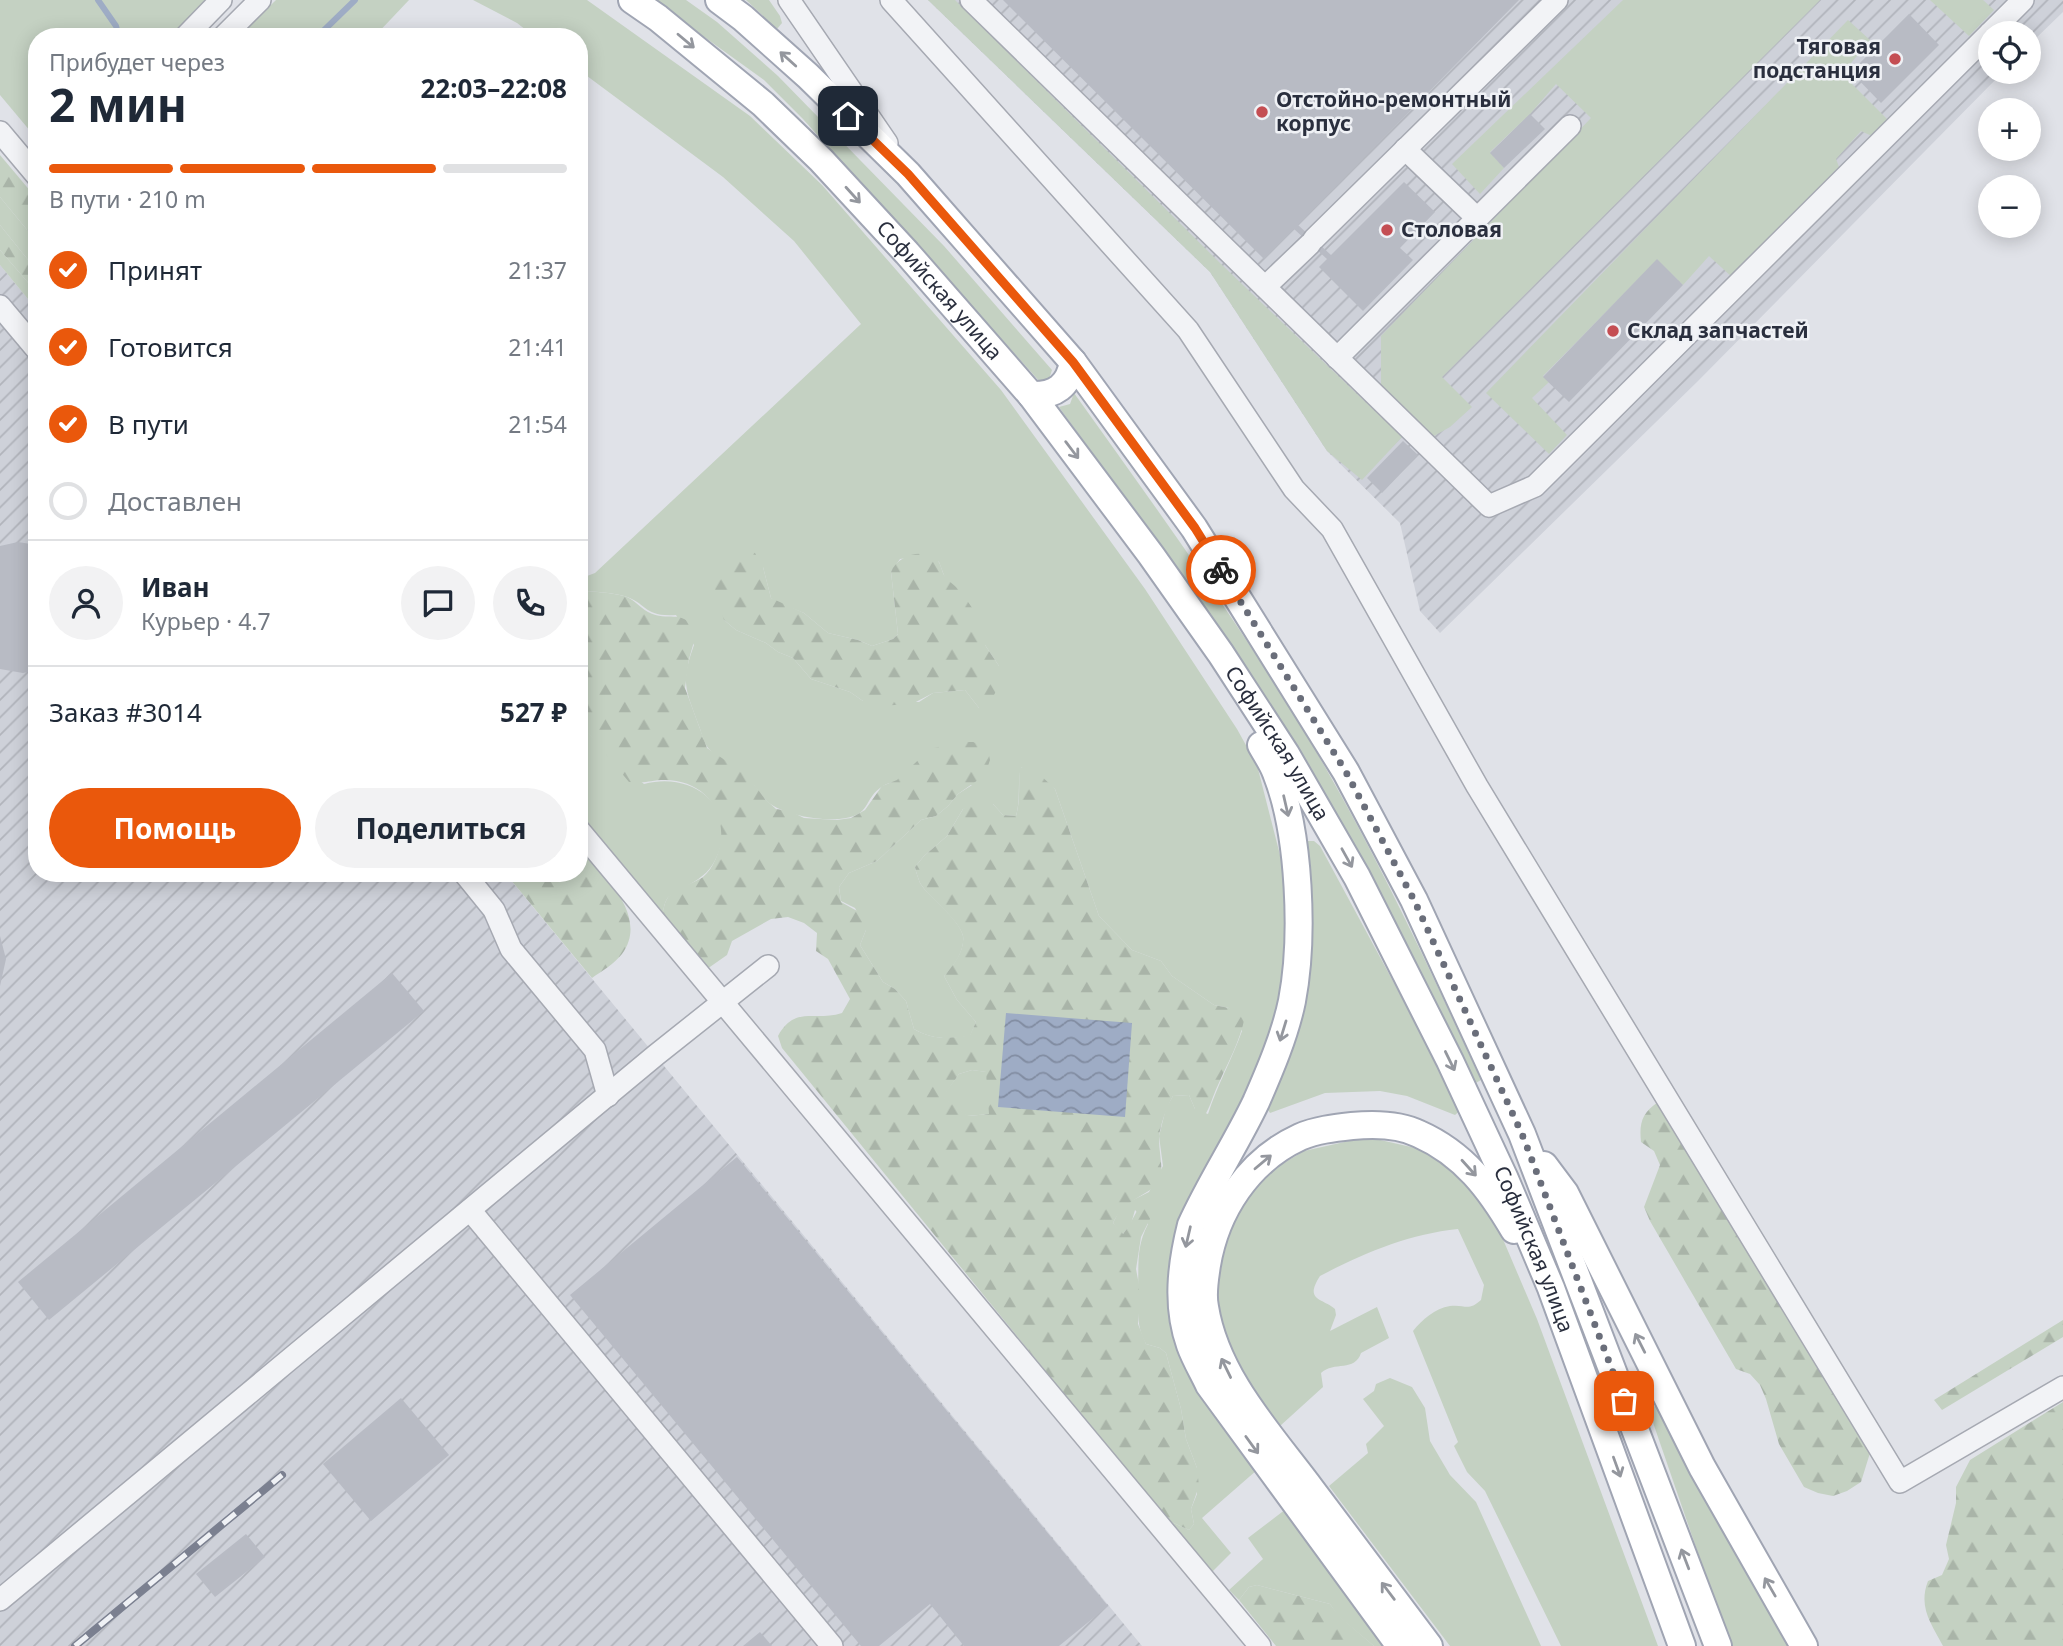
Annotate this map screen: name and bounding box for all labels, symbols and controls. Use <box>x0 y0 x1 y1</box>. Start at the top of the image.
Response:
map controls <box>1978 21 2041 238</box>
button: locate <box>1978 21 2041 84</box>
place label: Тяговая подстанция <box>1753 32 1881 84</box>
one-way arrow <box>677 33 695 49</box>
text: Прибудет через <box>49 46 225 78</box>
one-way arrow <box>779 51 797 67</box>
marker: Тяговая подстанция <box>1887 51 1903 67</box>
text: 22:03–22:08 <box>420 70 567 106</box>
text: 2 мин <box>49 73 187 135</box>
place label: Отстойно-ремонтный корпус <box>1276 85 1511 137</box>
pin <box>818 86 878 146</box>
icon: home <box>829 97 867 135</box>
button: + <box>1978 98 2041 161</box>
marker: Отстойно-ремонтный корпус <box>1254 104 1270 120</box>
button: − <box>1978 175 2041 238</box>
text: В пути · 210 m <box>49 183 206 215</box>
one-way arrow <box>845 186 861 204</box>
street label: Софийская улица <box>871 214 1009 366</box>
place label: Столовая <box>1401 215 1502 243</box>
marker: Столовая <box>1379 222 1395 238</box>
icon: check <box>49 251 87 289</box>
text: Принят <box>108 252 202 288</box>
text: 21:37 <box>508 254 567 286</box>
place label: Склад запчастей <box>1627 316 1809 344</box>
marker: Склад запчастей <box>1605 323 1621 339</box>
icon: check <box>49 328 87 366</box>
text: Готовится <box>108 329 233 365</box>
text: 21:41 <box>508 331 567 363</box>
icon: check <box>49 405 87 443</box>
text: В пути <box>108 406 189 442</box>
text: 21:54 <box>508 408 567 440</box>
one-way arrow <box>1065 440 1079 459</box>
text: Доставлен <box>108 483 242 519</box>
courier <box>1186 535 1256 605</box>
icon: bike <box>1202 551 1240 589</box>
button: person <box>49 566 123 640</box>
button: chat <box>401 566 475 640</box>
button: phone <box>493 566 567 640</box>
text: Иван <box>141 569 210 605</box>
text: Курьер · 4.7 <box>141 605 271 637</box>
street label: Софийская улица <box>1219 660 1337 825</box>
text: Заказ #3014 <box>49 694 202 730</box>
text: 527 ₽ <box>500 694 567 730</box>
button: Помощь <box>49 788 301 868</box>
button: Поделиться <box>315 788 567 868</box>
one-way arrow <box>1280 795 1293 817</box>
one-way arrow <box>1341 847 1354 868</box>
one-way arrow <box>1275 1020 1288 1042</box>
one-way arrow <box>1444 1050 1457 1071</box>
one-way arrow <box>1254 1154 1272 1170</box>
one-way arrow <box>1461 1159 1477 1177</box>
street label: Софийская улица <box>1488 1161 1581 1336</box>
one-way arrow <box>1181 1225 1194 1248</box>
one-way arrow <box>1632 1333 1646 1354</box>
one-way arrow <box>1218 1358 1232 1379</box>
pin <box>1594 1371 1654 1431</box>
icon: bag <box>1605 1382 1643 1420</box>
one-way arrow <box>1245 1435 1259 1454</box>
one-way arrow <box>1612 1455 1624 1477</box>
one-way arrow <box>1677 1549 1690 1571</box>
one-way arrow <box>1763 1577 1777 1597</box>
one-way arrow <box>1381 1582 1396 1601</box>

